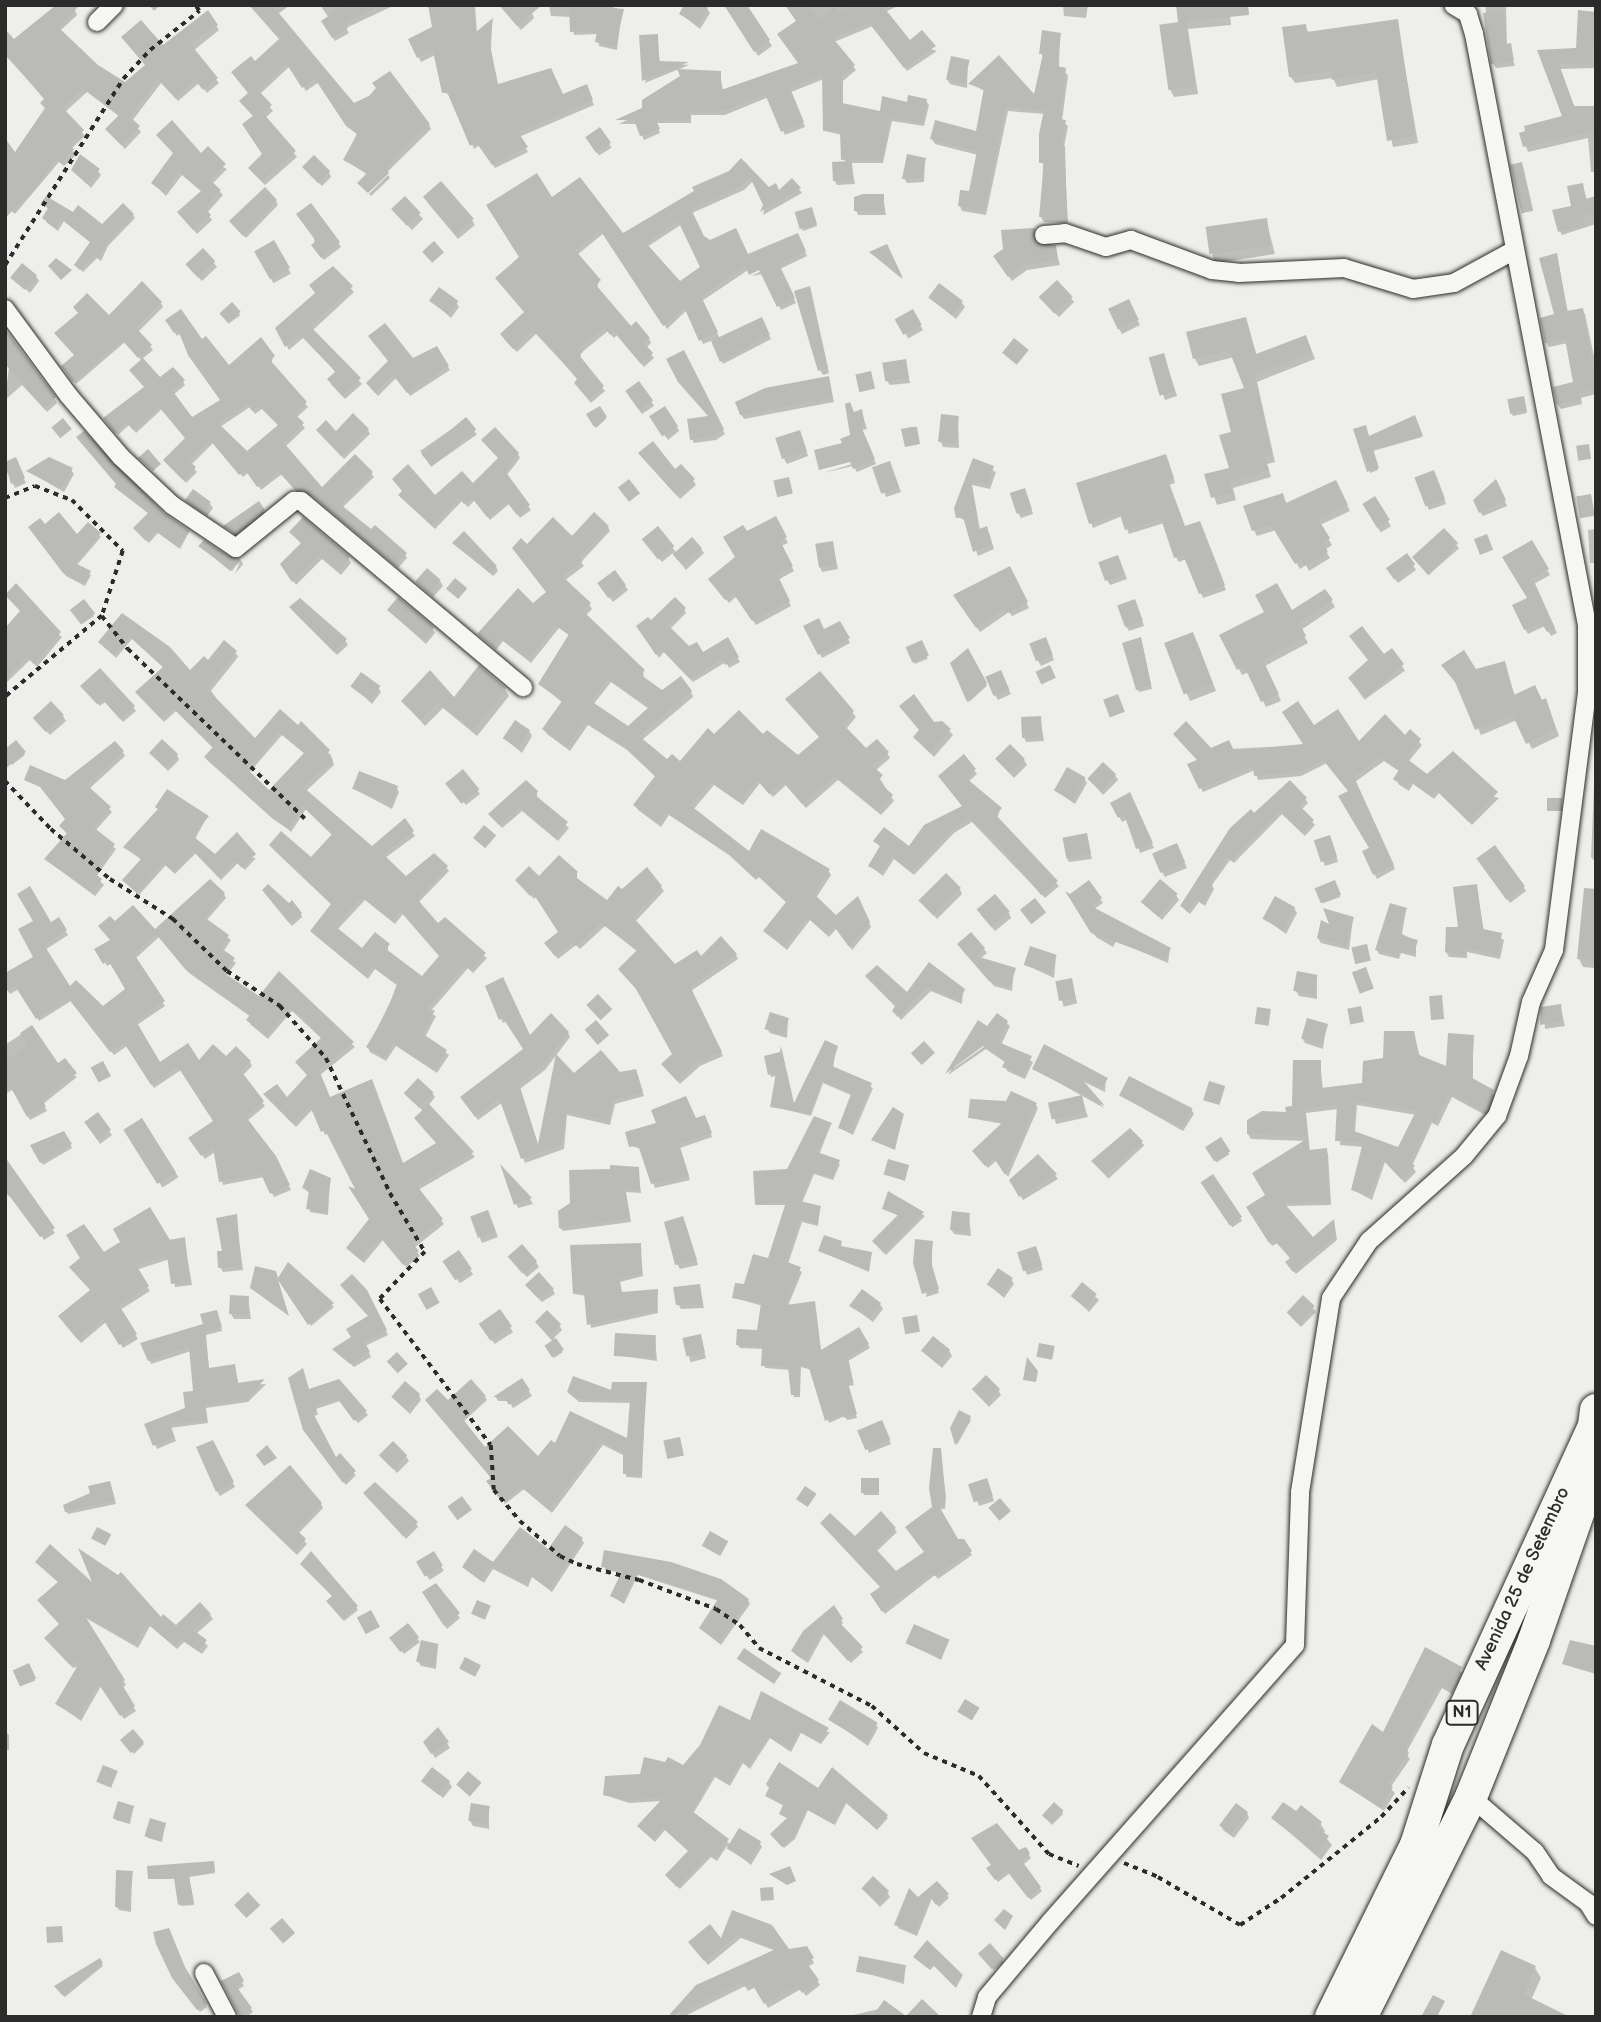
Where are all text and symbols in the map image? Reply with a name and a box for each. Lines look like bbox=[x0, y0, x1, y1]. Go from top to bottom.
street label: Avenida 25 de Setembro bbox=[1471, 1484, 1575, 1674]
road number: N1 bbox=[1444, 1700, 1480, 1726]

